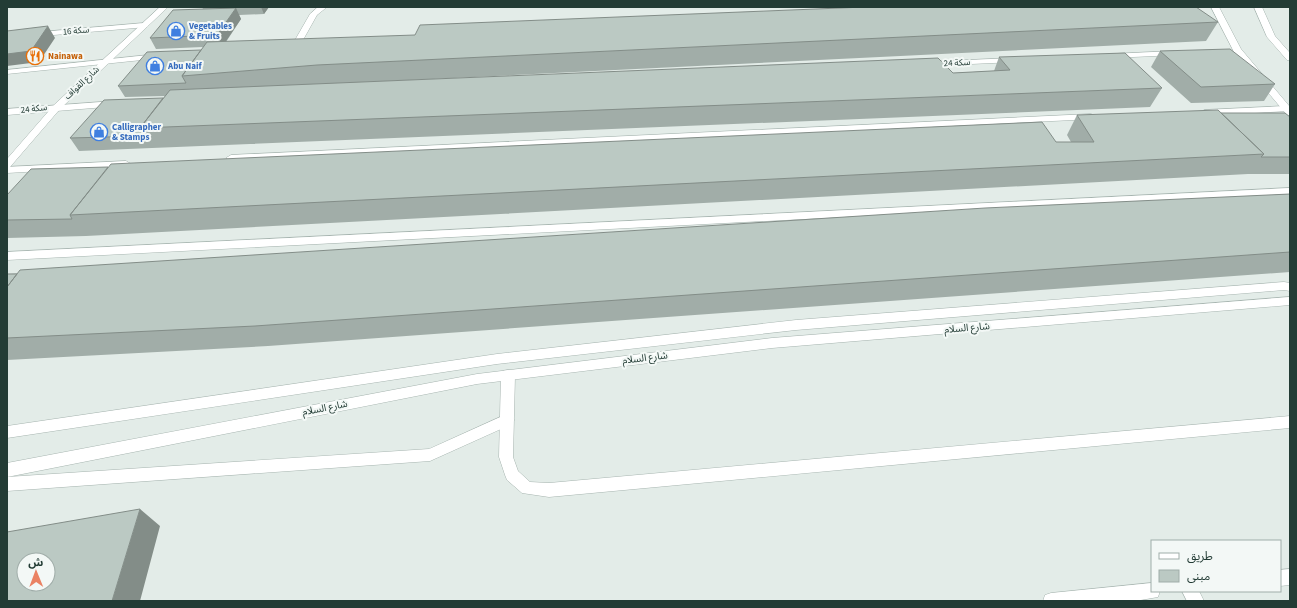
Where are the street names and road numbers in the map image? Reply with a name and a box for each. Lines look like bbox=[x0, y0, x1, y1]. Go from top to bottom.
street label: سكة 16 bbox=[62, 23, 90, 39]
street label: سكة 24 bbox=[943, 56, 971, 70]
street label: شارع القواف bbox=[62, 63, 102, 103]
street label: سكة 24 bbox=[20, 101, 48, 117]
street label: شارع السلام bbox=[944, 319, 991, 338]
street label: شارع السلام bbox=[621, 348, 669, 369]
street label: شارع السلام bbox=[301, 397, 349, 420]

